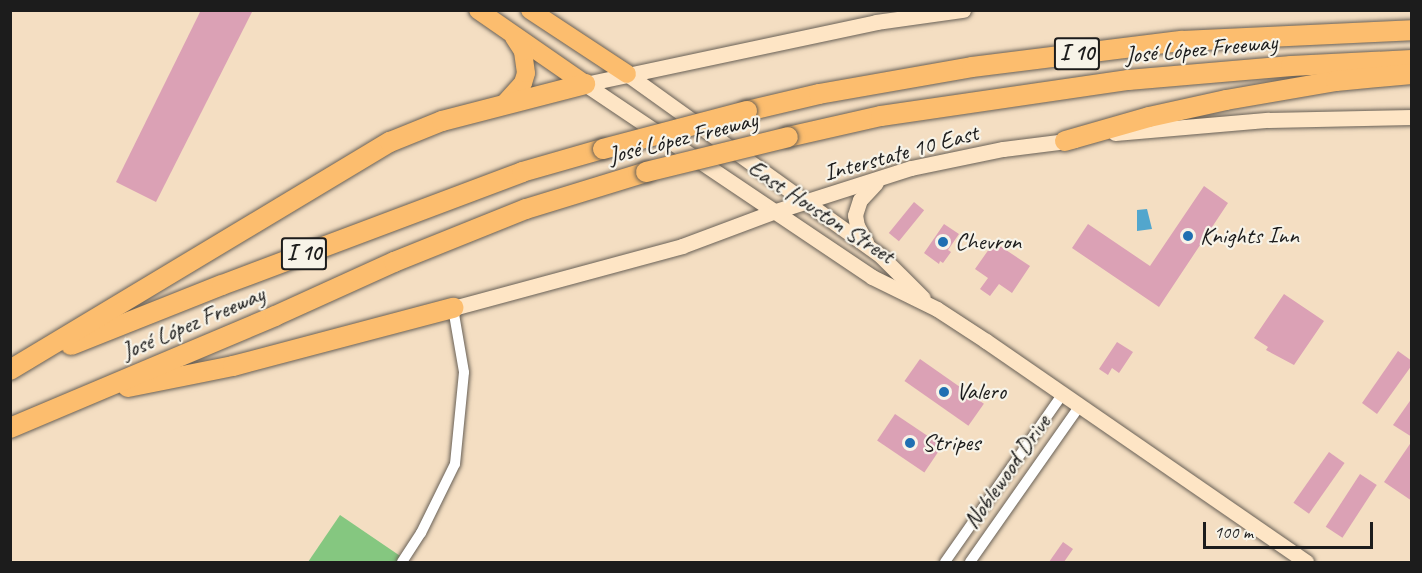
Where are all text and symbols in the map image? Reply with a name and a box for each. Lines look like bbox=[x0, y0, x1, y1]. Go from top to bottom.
street label: José López Freeway bbox=[1124, 28, 1278, 70]
road number: I 10 bbox=[1053, 35, 1101, 73]
street label: José López Freeway bbox=[606, 106, 760, 170]
street label: Interstate 10 East bbox=[821, 119, 981, 187]
street label: East Houston Street bbox=[742, 154, 900, 270]
place label: Knights Inn bbox=[1200, 222, 1299, 250]
place label: Chevron bbox=[955, 228, 1021, 256]
marker: Knights Inn bbox=[1181, 229, 1195, 243]
road number: I 10 bbox=[280, 235, 328, 273]
marker: Chevron bbox=[936, 235, 950, 249]
street label: José López Freeway bbox=[118, 280, 268, 366]
place label: Valero bbox=[956, 378, 1006, 406]
marker: Valero bbox=[937, 385, 951, 399]
street label: Noblewood Drive bbox=[957, 409, 1057, 535]
place label: Stripes bbox=[922, 429, 980, 457]
marker: Stripes bbox=[903, 436, 917, 450]
scale bar bbox=[1206, 510, 1376, 548]
text: 100 m bbox=[1214, 521, 1253, 543]

